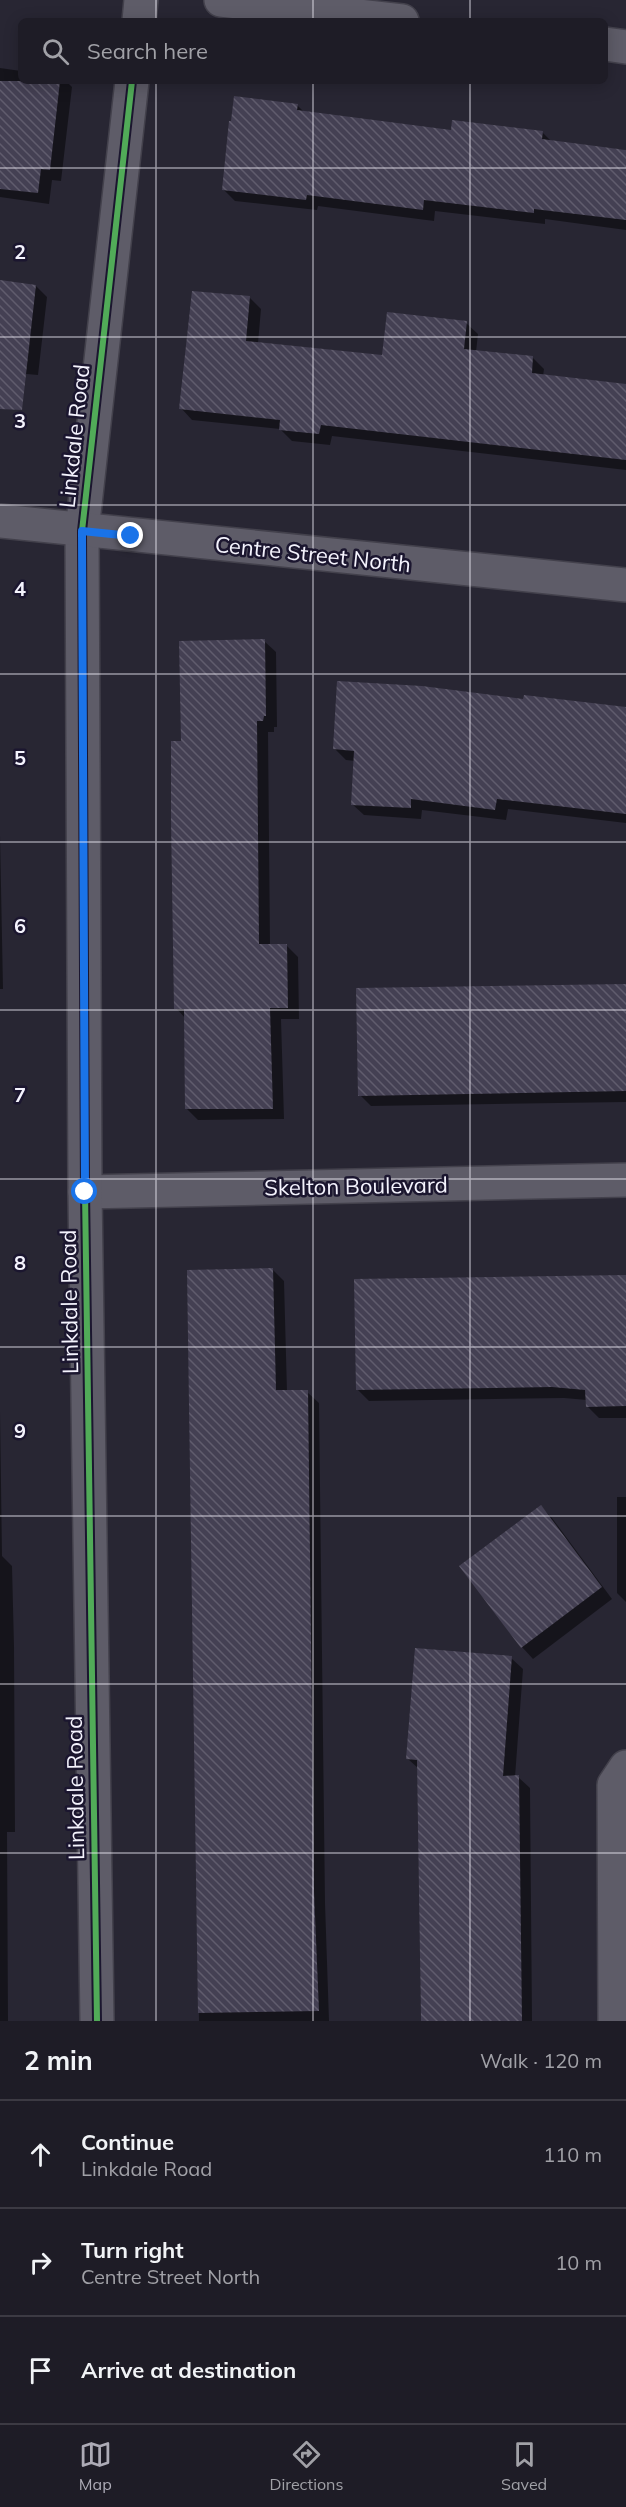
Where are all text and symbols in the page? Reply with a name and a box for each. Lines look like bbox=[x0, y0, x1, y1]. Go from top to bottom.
search box bbox=[18, 18, 608, 84]
icon: search bbox=[39, 35, 72, 68]
text: Search here bbox=[87, 37, 208, 65]
text: 2 bbox=[14, 239, 26, 264]
street label: Linkdale Road bbox=[53, 363, 95, 509]
text: 3 bbox=[14, 408, 26, 433]
route end bbox=[117, 522, 143, 548]
street label: Centre Street North bbox=[214, 530, 412, 578]
text: 4 bbox=[14, 576, 26, 601]
text: 5 bbox=[14, 745, 26, 770]
text: 6 bbox=[14, 913, 26, 938]
text: 7 bbox=[14, 1082, 26, 1107]
street label: Skelton Boulevard bbox=[264, 1170, 448, 1202]
route start bbox=[71, 1178, 97, 1204]
street label: Linkdale Road bbox=[54, 1230, 84, 1374]
text: 8 bbox=[14, 1250, 26, 1275]
text: 9 bbox=[14, 1418, 26, 1443]
street label: Linkdale Road bbox=[60, 1716, 90, 1860]
text: 2 min bbox=[24, 2044, 93, 2077]
text: Walk · 120 m bbox=[480, 2048, 602, 2073]
text: Continue bbox=[81, 2128, 174, 2156]
icon: ahead bbox=[24, 2138, 57, 2171]
text: 110 m bbox=[543, 2142, 602, 2167]
text: Linkdale Road bbox=[81, 2156, 212, 2181]
text: Turn right bbox=[81, 2236, 184, 2264]
icon: right bbox=[24, 2246, 57, 2279]
text: 10 m bbox=[555, 2250, 602, 2275]
text: Centre Street North bbox=[81, 2264, 260, 2289]
icon: arrive bbox=[24, 2354, 57, 2387]
text: Arrive at destination bbox=[81, 2356, 296, 2384]
tab: Map bbox=[79, 2438, 112, 2494]
tab: Directions bbox=[269, 2438, 343, 2494]
tab: Saved bbox=[501, 2438, 547, 2494]

